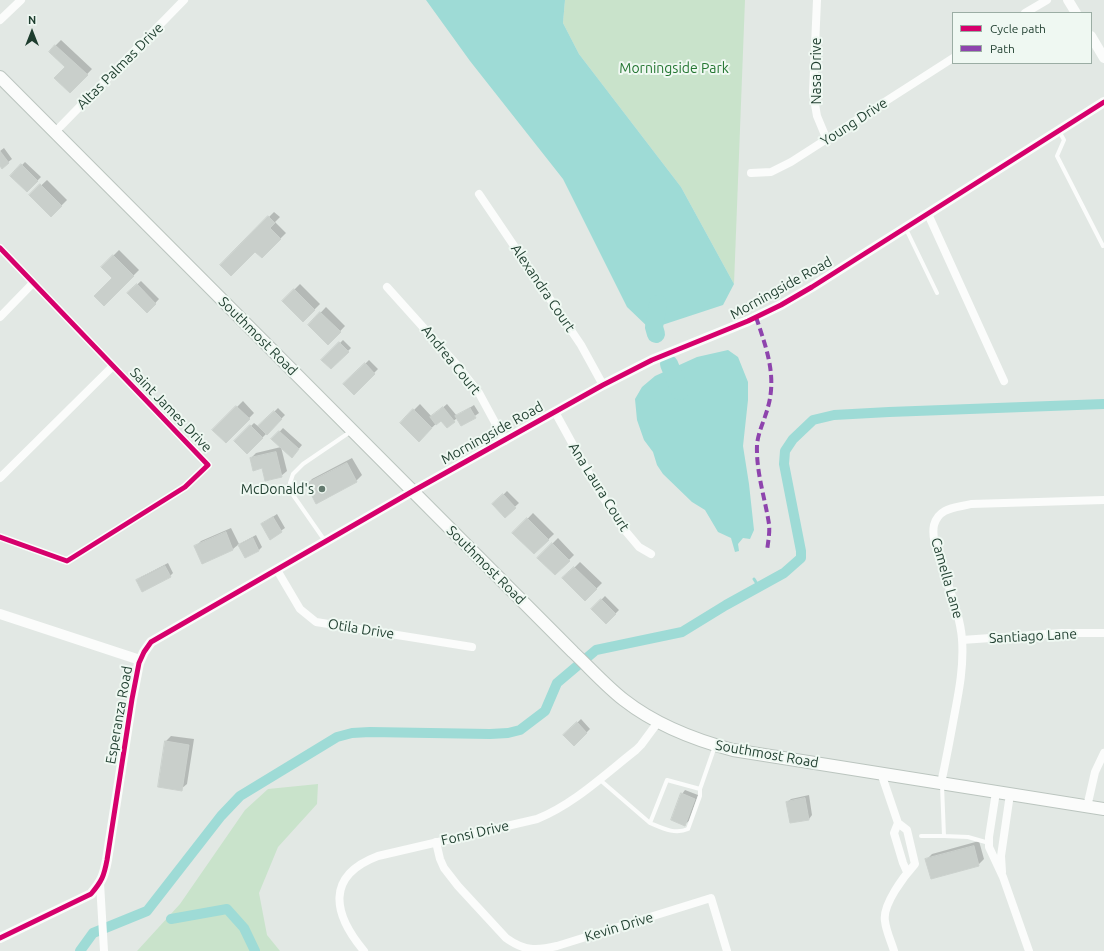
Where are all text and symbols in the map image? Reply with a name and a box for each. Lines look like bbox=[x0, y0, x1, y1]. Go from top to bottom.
north arrow bbox=[12, 12, 52, 52]
legend bbox=[952, 12, 1092, 64]
text: N bbox=[28, 14, 36, 26]
street label: Altas Palmas Drive bbox=[73, 19, 167, 113]
text: Cycle path bbox=[990, 22, 1046, 35]
street label: Nasa Drive bbox=[808, 38, 824, 104]
text: Path bbox=[990, 42, 1015, 55]
park label: Morningside Park bbox=[619, 60, 729, 76]
street label: Young Drive bbox=[818, 94, 890, 150]
street label: Alexandra Court bbox=[507, 241, 579, 335]
street label: Morningside Road bbox=[727, 253, 835, 323]
street label: Southmost Road bbox=[215, 293, 301, 379]
street label: Andrea Court bbox=[418, 322, 484, 398]
street label: Saint James Drive bbox=[126, 364, 216, 456]
street label: Morningside Road bbox=[438, 398, 546, 468]
street label: Ana Laura Court bbox=[565, 440, 633, 534]
place label: McDonald's bbox=[241, 481, 314, 497]
marker: McDonald's bbox=[317, 484, 327, 494]
street label: Southmost Road bbox=[443, 522, 529, 608]
street label: Camella Lane bbox=[927, 536, 967, 620]
street label: Otila Drive bbox=[327, 615, 395, 643]
street label: Santiago Lane bbox=[989, 625, 1077, 647]
street label: Esperanza Road bbox=[102, 665, 136, 765]
street label: Southmost Road bbox=[714, 737, 820, 771]
street label: Fonsi Drive bbox=[439, 817, 511, 849]
street label: Kevin Drive bbox=[583, 909, 655, 945]

